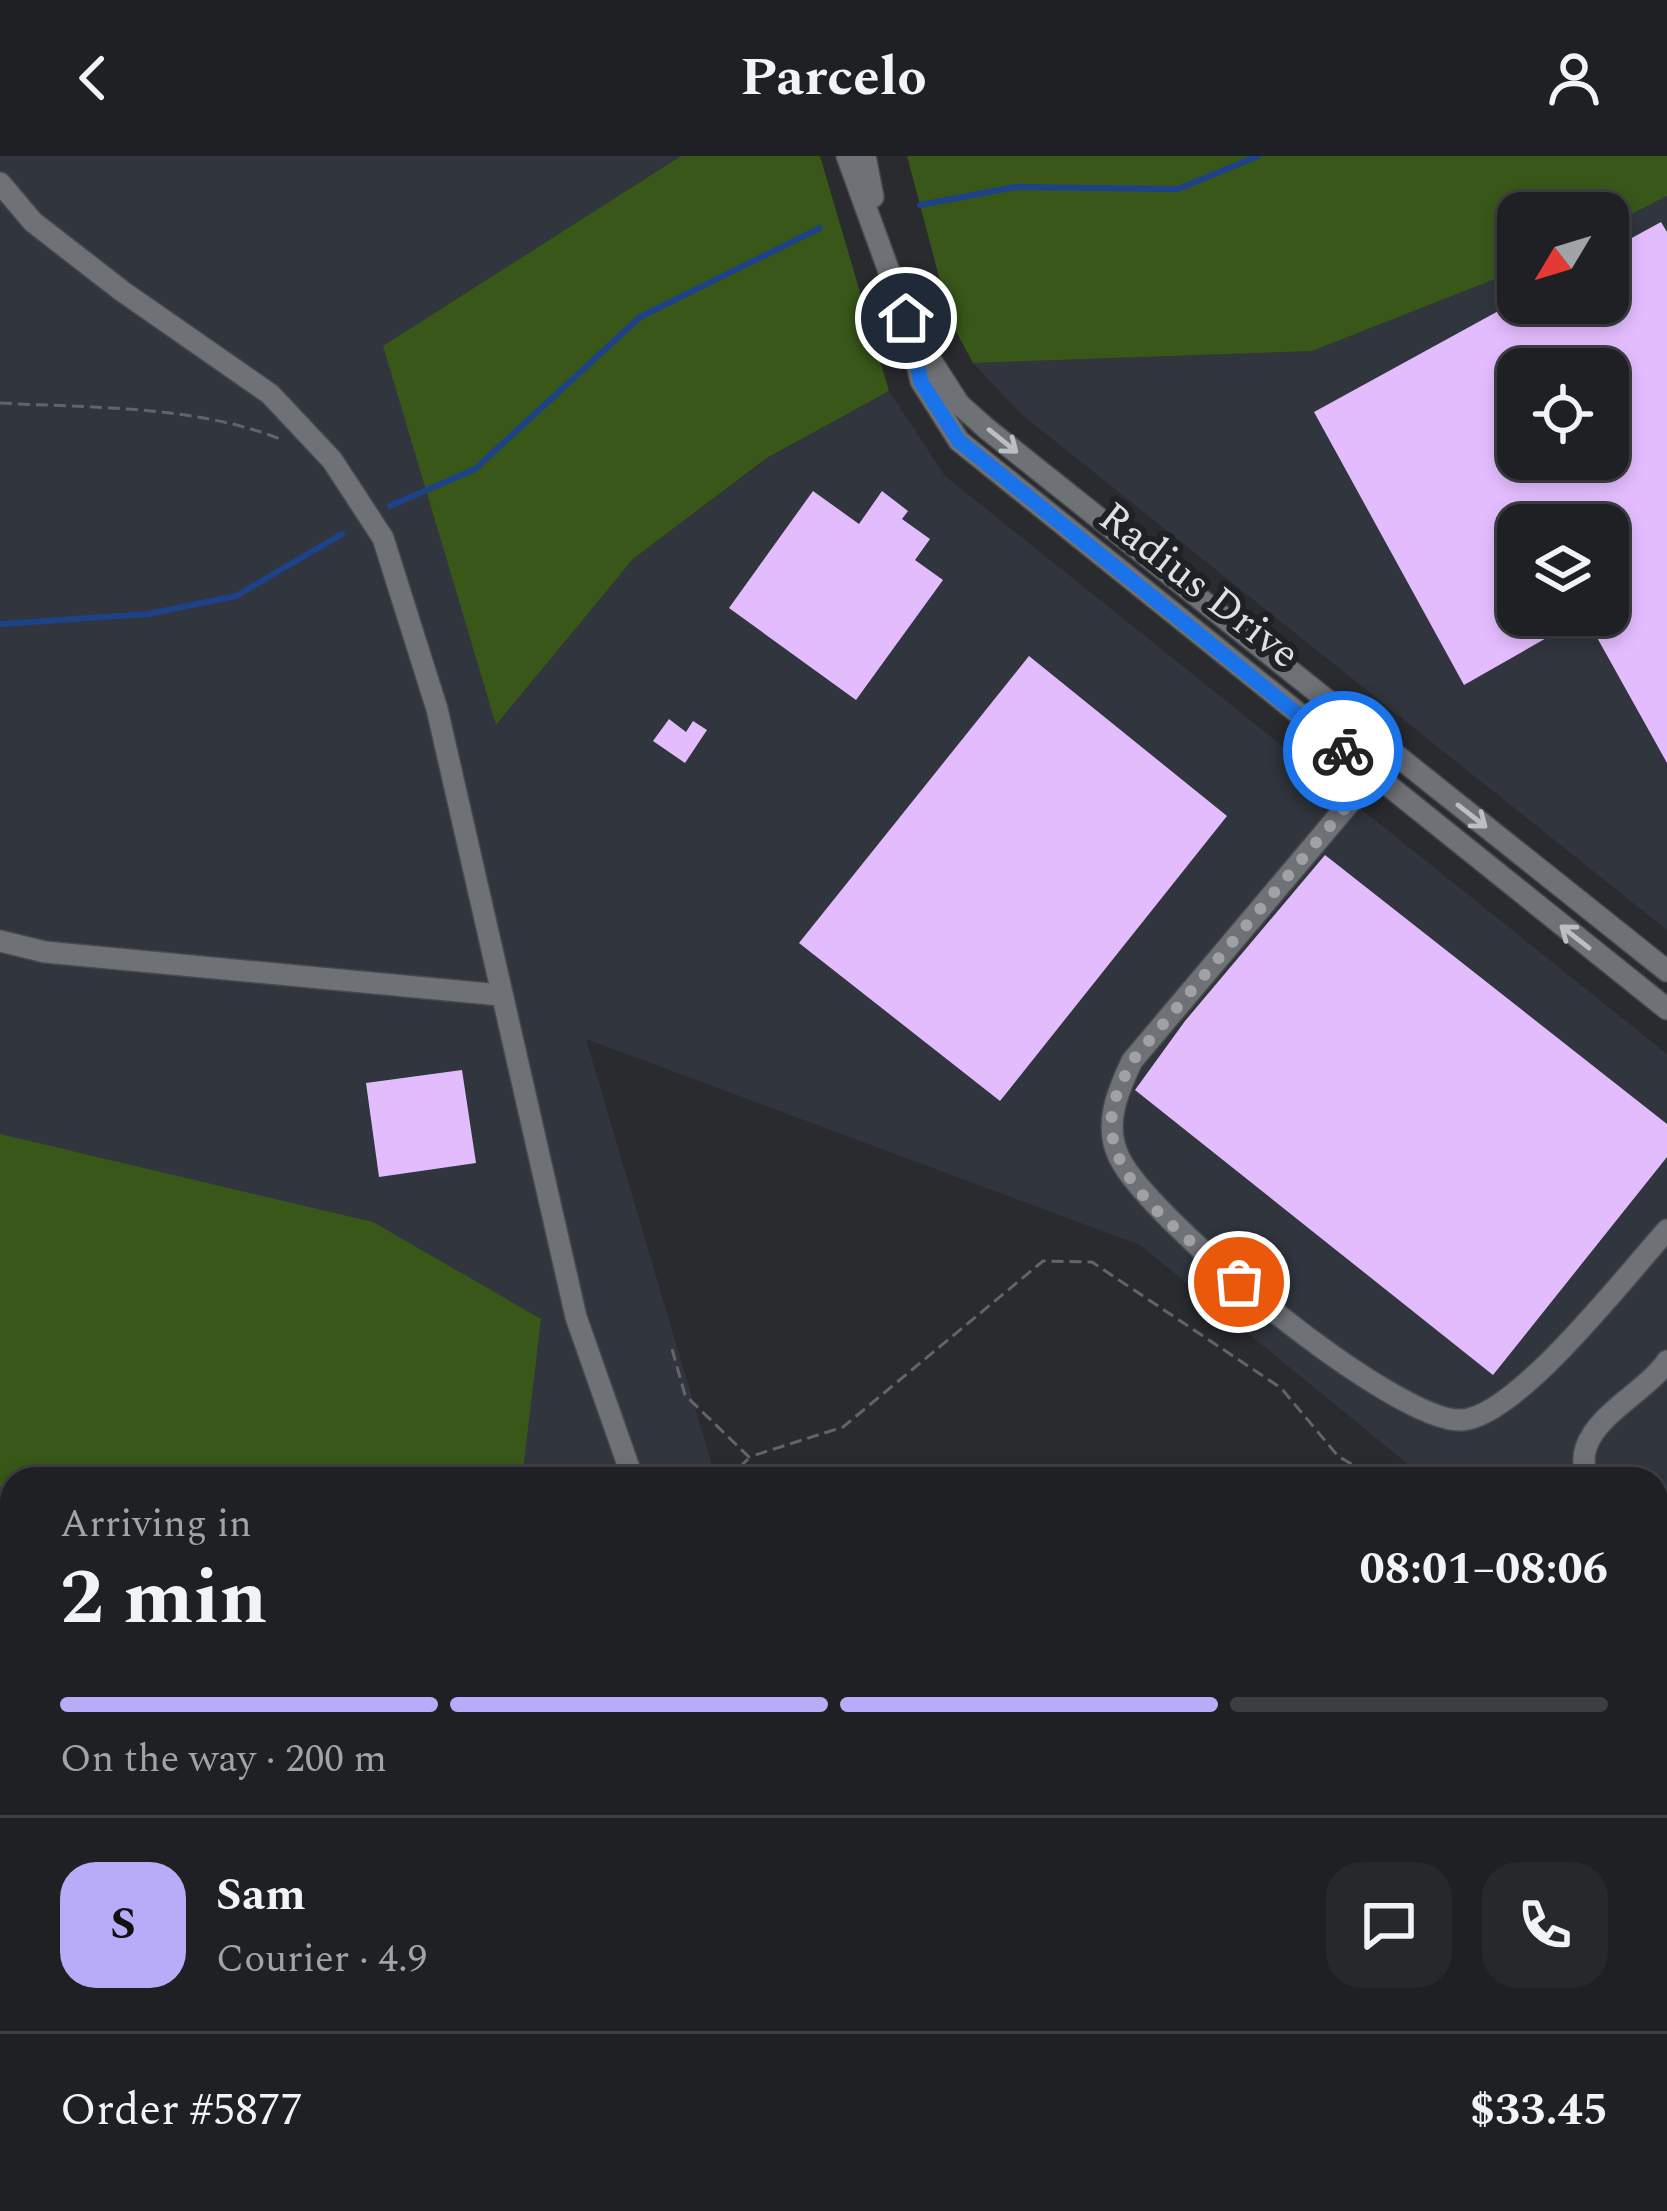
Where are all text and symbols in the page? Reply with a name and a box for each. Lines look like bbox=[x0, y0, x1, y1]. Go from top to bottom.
text: Parcelo bbox=[740, 37, 927, 119]
icon: back bbox=[60, 45, 126, 111]
icon: person bbox=[1541, 45, 1607, 111]
north arrow bbox=[1497, 192, 1629, 324]
map controls bbox=[1497, 192, 1629, 636]
pin bbox=[855, 267, 957, 369]
icon: home bbox=[873, 285, 939, 351]
button: locate bbox=[1497, 348, 1629, 480]
one-way arrow bbox=[986, 428, 1018, 454]
street label: Radius Drive bbox=[1085, 487, 1313, 685]
button: layers bbox=[1497, 504, 1629, 636]
courier bbox=[1283, 691, 1403, 811]
icon: bike bbox=[1310, 718, 1376, 784]
one-way arrow bbox=[1455, 802, 1487, 829]
one-way arrow bbox=[1560, 924, 1592, 951]
pin bbox=[1188, 1231, 1290, 1333]
icon: bag bbox=[1206, 1249, 1272, 1315]
text: Arriving in bbox=[60, 1495, 252, 1554]
text: 08:01–08:06 bbox=[1359, 1535, 1608, 1604]
text: 2 min bbox=[60, 1539, 268, 1658]
text: On the way · 200 m bbox=[60, 1730, 387, 1789]
text: Sam bbox=[216, 1861, 306, 1930]
button: chat bbox=[1326, 1862, 1452, 1988]
button: phone bbox=[1482, 1862, 1608, 1988]
text: S bbox=[110, 1890, 136, 1959]
text: Courier · 4.9 bbox=[216, 1930, 427, 1989]
text: Order #5877 bbox=[60, 2076, 303, 2145]
text: $33.45 bbox=[1470, 2076, 1608, 2145]

